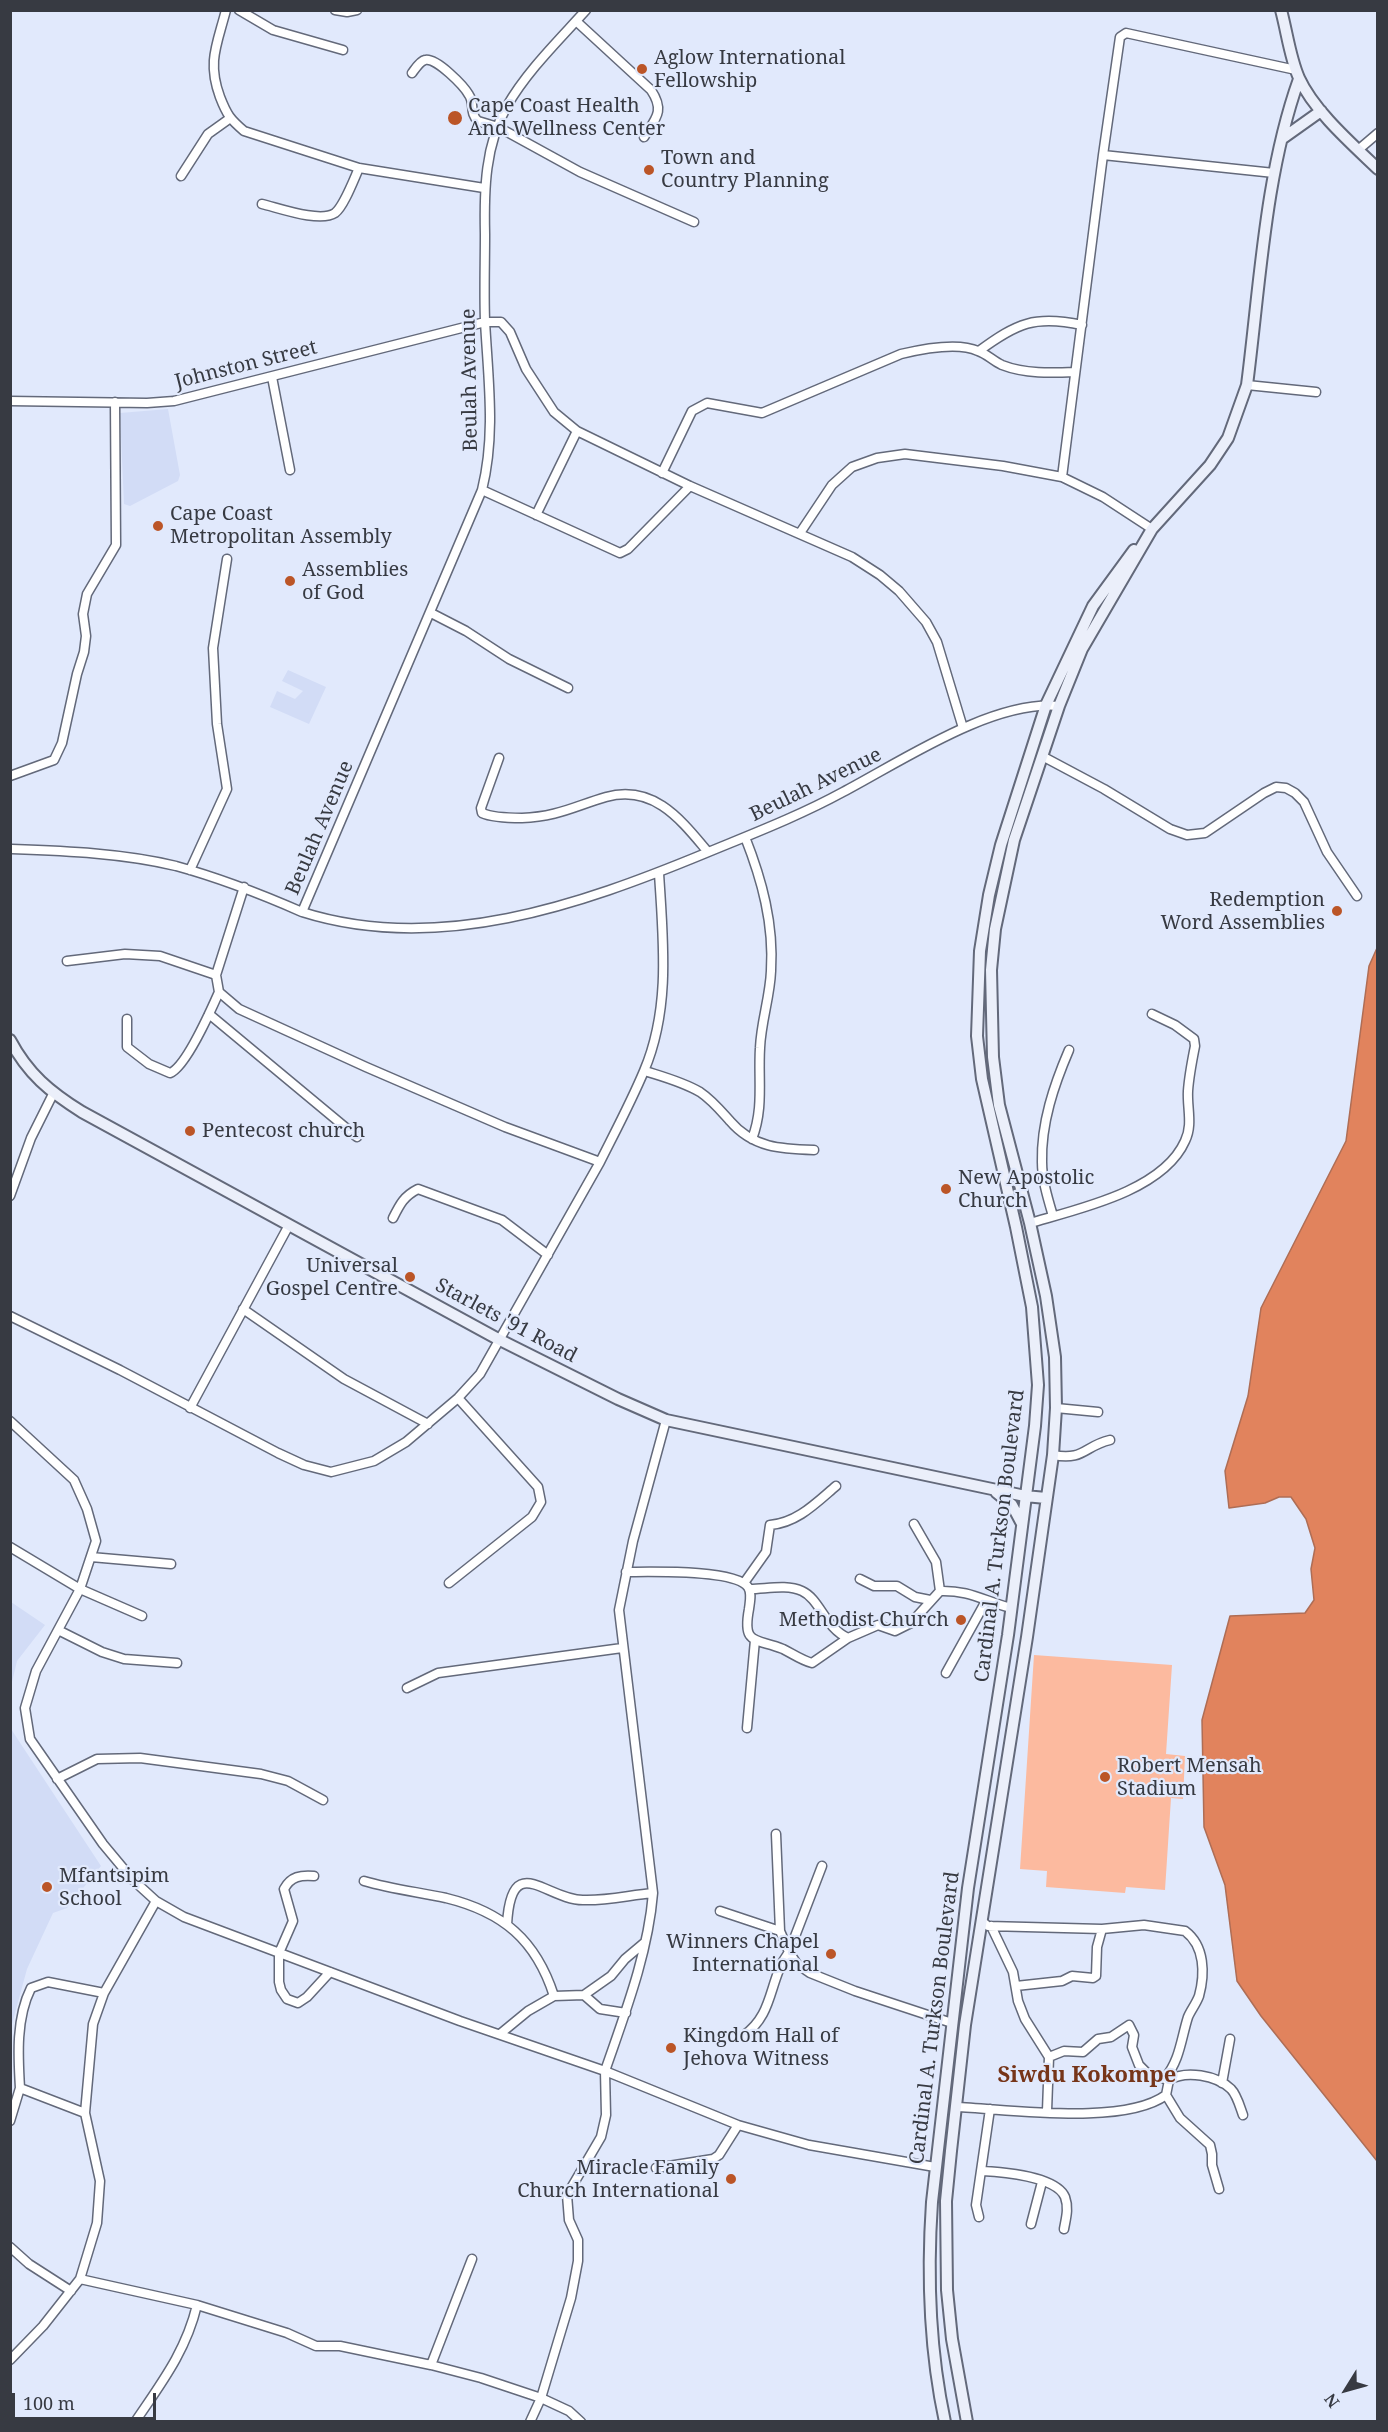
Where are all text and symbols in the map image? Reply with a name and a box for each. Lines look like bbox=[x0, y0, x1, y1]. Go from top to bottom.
place label: Aglow International Fellowship bbox=[654, 46, 846, 93]
marker: Aglow International Fellowship bbox=[635, 62, 649, 76]
place label: Cape Coast Health And Wellness Center bbox=[468, 94, 665, 141]
marker: Cape Coast Health And Wellness Center bbox=[446, 109, 464, 127]
place label: Town and Country Planning bbox=[661, 146, 829, 193]
marker: Town and Country Planning bbox=[642, 163, 656, 177]
street label: Beulah Avenue bbox=[457, 308, 483, 452]
street label: Johnston Street bbox=[172, 336, 320, 394]
place label: Cape Coast Metropolitan Assembly bbox=[170, 502, 392, 549]
marker: Cape Coast Metropolitan Assembly bbox=[151, 519, 165, 533]
place label: Assemblies of God bbox=[302, 558, 408, 605]
marker: Assemblies of God bbox=[283, 574, 297, 588]
street label: Beulah Avenue bbox=[746, 743, 886, 827]
street label: Beulah Avenue bbox=[281, 757, 359, 899]
place label: Redemption Word Assemblies bbox=[1160, 888, 1325, 935]
marker: Redemption Word Assemblies bbox=[1330, 904, 1344, 918]
place label: Pentecost church bbox=[202, 1119, 365, 1143]
marker: Pentecost church bbox=[183, 1124, 197, 1138]
place label: New Apostolic Church bbox=[958, 1166, 1094, 1213]
marker: New Apostolic Church bbox=[939, 1182, 953, 1196]
place label: Universal Gospel Centre bbox=[266, 1254, 398, 1301]
marker: Universal Gospel Centre bbox=[403, 1270, 417, 1284]
street label: Starlets '91 Road bbox=[431, 1274, 581, 1368]
street label: Cardinal A. Turkson Boulevard bbox=[970, 1388, 1030, 1684]
place label: Methodist Church bbox=[779, 1608, 949, 1632]
marker: Methodist Church bbox=[954, 1613, 968, 1627]
place label: Robert Mensah Stadium bbox=[1117, 1754, 1262, 1801]
marker: Robert Mensah Stadium bbox=[1098, 1770, 1112, 1784]
place label: Mfantsipim School bbox=[59, 1864, 169, 1911]
street label: Cardinal A. Turkson Boulevard bbox=[905, 1870, 965, 2166]
marker: Mfantsipim School bbox=[40, 1880, 54, 1894]
place label: Winners Chapel International bbox=[666, 1930, 819, 1977]
marker: Winners Chapel International bbox=[824, 1947, 838, 1961]
place label: Kingdom Hall of Jehova Witness bbox=[683, 2024, 839, 2071]
marker: Kingdom Hall of Jehova Witness bbox=[664, 2041, 678, 2055]
district label: Siwdu Kokompe bbox=[998, 2063, 1176, 2089]
place label: Miracle Family Church International bbox=[517, 2156, 719, 2203]
marker: Miracle Family Church International bbox=[724, 2172, 738, 2186]
north arrow bbox=[1316, 2360, 1376, 2420]
scale bar bbox=[15, 2381, 159, 2419]
text: N bbox=[1319, 2389, 1344, 2412]
text: 100 m bbox=[23, 2391, 75, 2415]

